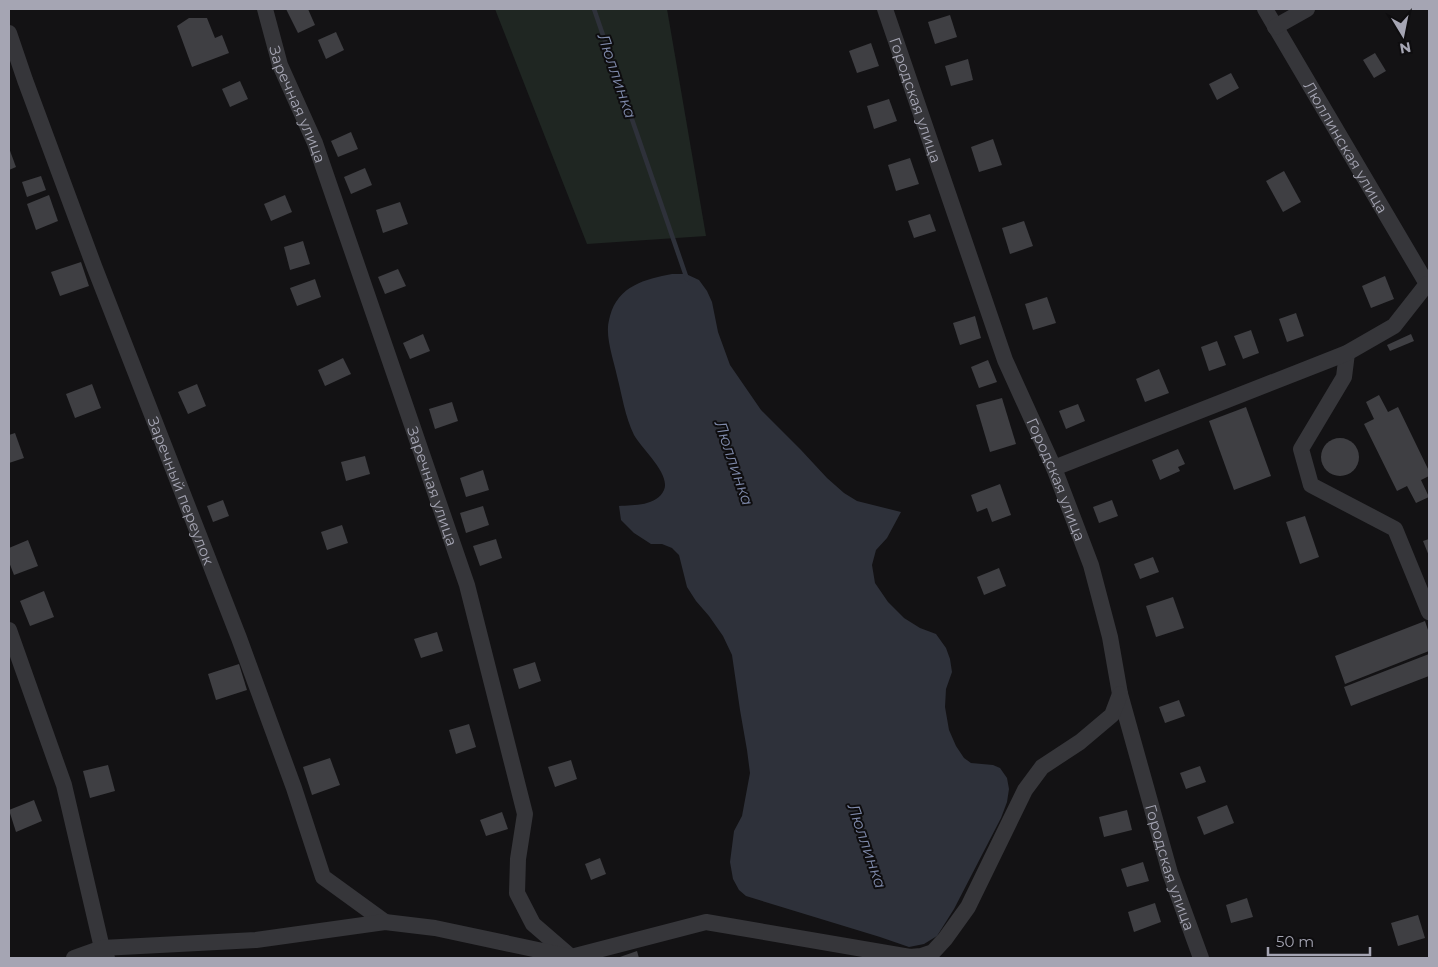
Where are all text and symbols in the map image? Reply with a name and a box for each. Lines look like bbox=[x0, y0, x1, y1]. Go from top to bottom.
north arrow bbox=[1378, 10, 1428, 60]
water label: Люллинка bbox=[593, 30, 640, 121]
street label: Городская улица bbox=[886, 35, 946, 165]
text: N bbox=[1398, 38, 1412, 58]
street label: Заречная улица bbox=[266, 44, 331, 165]
street label: Люллинская улица bbox=[1300, 77, 1392, 216]
street label: Заречный переулок bbox=[144, 414, 219, 568]
street label: Городская улица bbox=[1023, 415, 1090, 544]
water label: Люллинка bbox=[710, 417, 757, 508]
street label: Заречная улица bbox=[404, 423, 462, 548]
water label: Люллинка bbox=[843, 800, 890, 891]
street label: Городская улица bbox=[1142, 802, 1200, 933]
scale bar bbox=[1268, 924, 1370, 956]
text: 50 m bbox=[1276, 932, 1314, 951]

